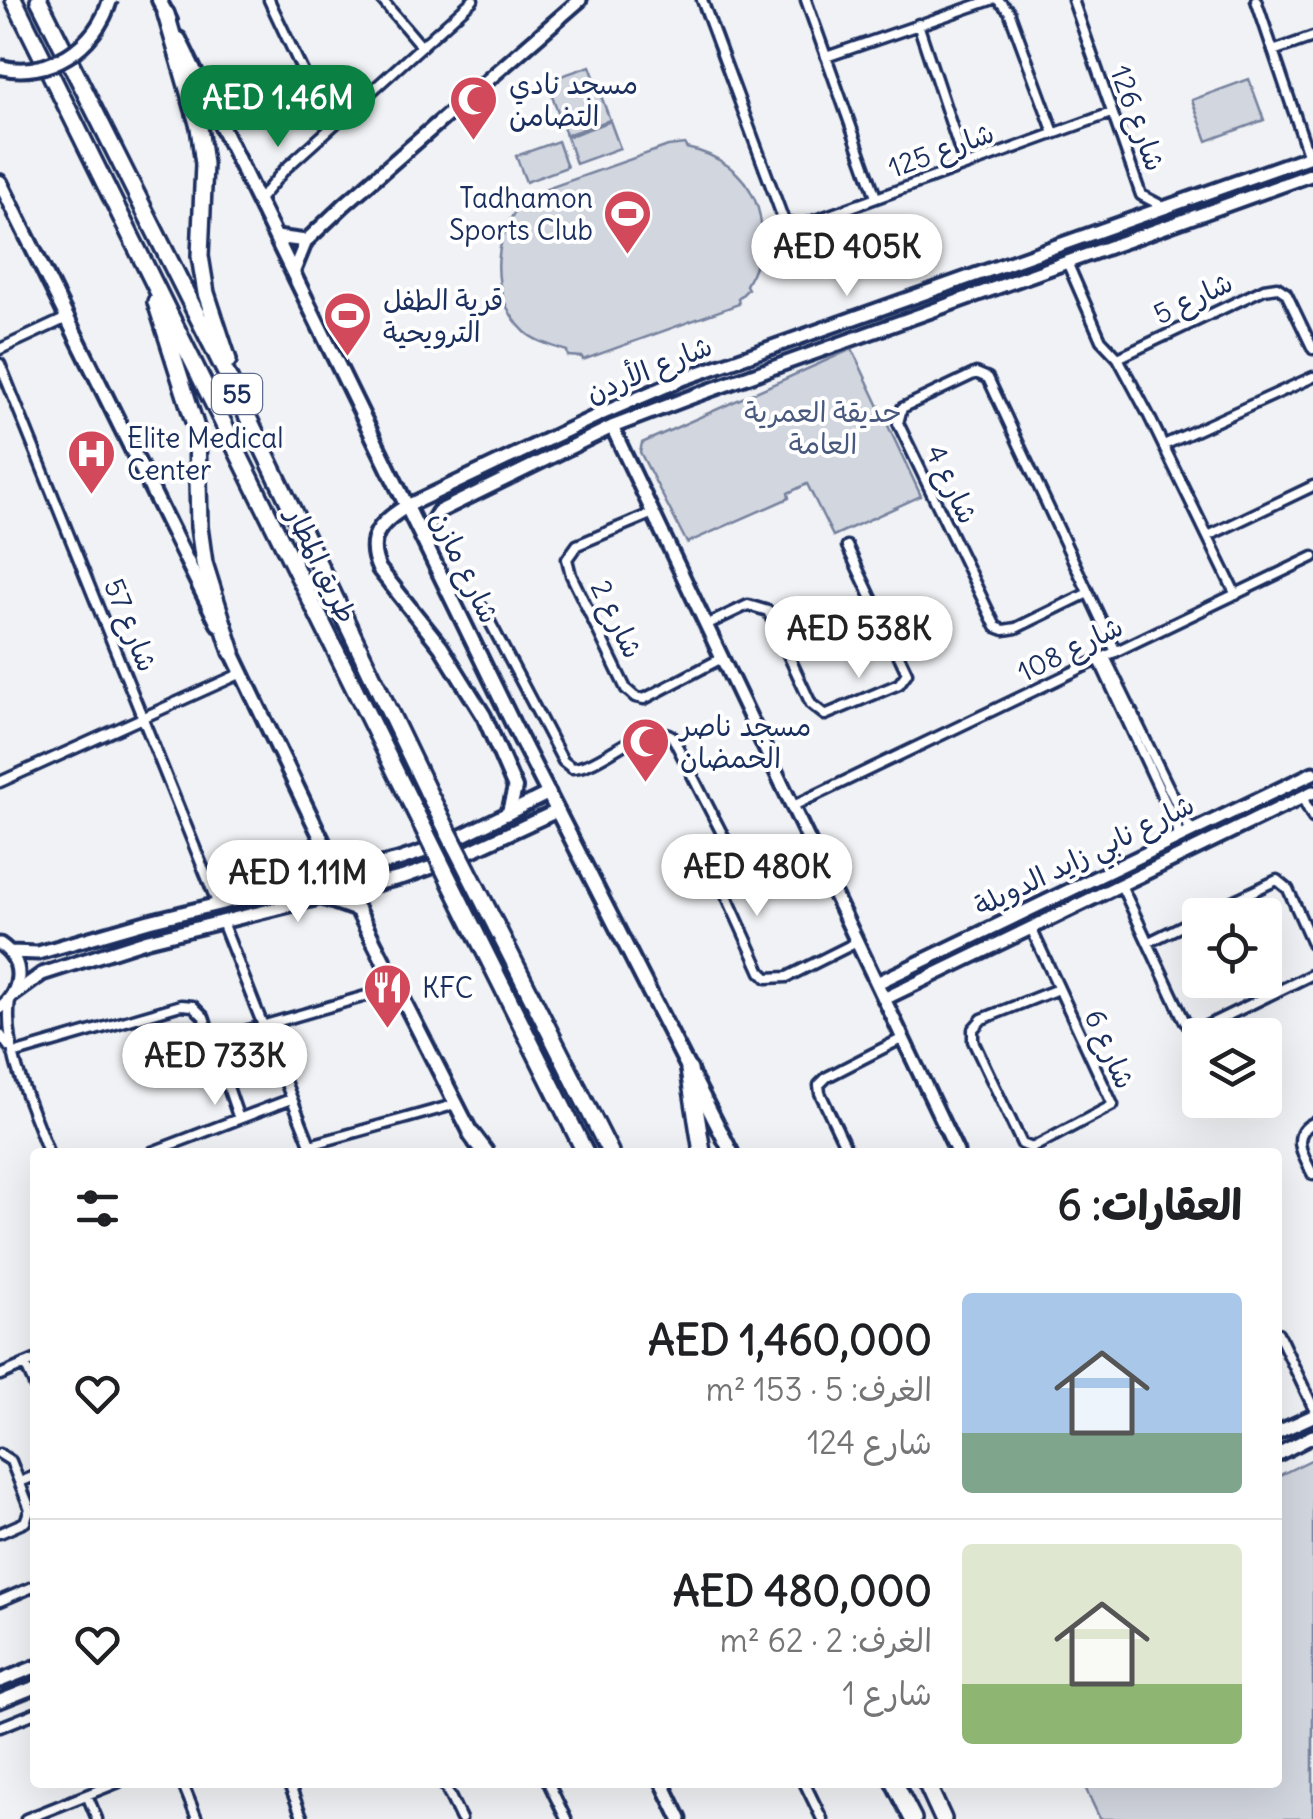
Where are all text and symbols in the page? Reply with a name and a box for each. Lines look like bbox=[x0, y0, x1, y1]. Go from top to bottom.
street label: شارع 126 bbox=[1100, 60, 1174, 176]
pin: AED 1.46M bbox=[164, 65, 392, 150]
place label: مسجد نادي التضامن bbox=[509, 66, 638, 134]
mosque icon: مسجد نادي التضامن bbox=[448, 74, 500, 142]
text: AED 1.46M bbox=[202, 77, 354, 118]
street label: شارع 125 bbox=[883, 114, 999, 188]
place label: Tadhamon Sports Club bbox=[449, 180, 593, 248]
sports icon: Tadhamon Sports Club bbox=[602, 188, 654, 256]
pin: AED 405K bbox=[744, 214, 950, 299]
text: AED 405K bbox=[773, 226, 921, 267]
street label: شارع 5 bbox=[1148, 264, 1239, 334]
place label: قرية الطفل الترويحية bbox=[383, 282, 503, 350]
sports icon: قرية الطفل الترويحية bbox=[322, 290, 374, 358]
street label: شارع الأردن bbox=[581, 327, 718, 412]
road number: 55 bbox=[212, 374, 262, 414]
park label: حديقة العمرية العامة bbox=[744, 394, 902, 462]
place label: Elite Medical Center bbox=[127, 420, 284, 488]
hospital icon: Elite Medical Center bbox=[66, 428, 118, 496]
street label: شارع 4 bbox=[916, 439, 986, 530]
street label: طريق المطار bbox=[278, 500, 365, 629]
street label: شارع مازن bbox=[421, 505, 508, 630]
street label: شارع 57 bbox=[94, 573, 166, 678]
street label: شارع 2 bbox=[581, 574, 651, 665]
pin: AED 538K bbox=[756, 596, 962, 681]
text: AED 538K bbox=[787, 608, 931, 649]
street label: شارع 108 bbox=[1011, 608, 1130, 692]
place label: مسجد ناصر الحمضان bbox=[678, 708, 811, 776]
mosque icon: مسجد ناصر الحمضان bbox=[619, 716, 671, 784]
street label: شارع نابي زايد الدويلة bbox=[968, 786, 1203, 930]
pin: AED 480K bbox=[654, 834, 860, 919]
pin: AED 1.11M bbox=[184, 840, 412, 925]
text: AED 480K bbox=[683, 846, 831, 887]
text: AED 1.11M bbox=[228, 852, 368, 893]
map controls bbox=[1182, 898, 1282, 1118]
button: locate bbox=[1182, 898, 1282, 998]
restaurant icon: KFC bbox=[361, 962, 413, 1030]
place label: KFC bbox=[422, 970, 473, 1006]
street label: شارع 6 bbox=[1075, 1004, 1143, 1095]
button: layers bbox=[1182, 1018, 1282, 1118]
pin: AED 733K bbox=[112, 1023, 318, 1108]
text: AED 733K bbox=[144, 1035, 286, 1076]
text: العقارات: 6 bbox=[1058, 1179, 1242, 1231]
icon: filters bbox=[70, 1181, 125, 1236]
text: AED 1,460,000 bbox=[648, 1314, 932, 1366]
icon: home bbox=[1042, 1333, 1162, 1453]
icon: heart bbox=[70, 1366, 125, 1421]
text: الغرف: 5 · 153 m² bbox=[706, 1369, 932, 1410]
text: شارع 124 bbox=[807, 1422, 932, 1463]
text: AED 480,000 bbox=[673, 1565, 932, 1617]
icon: home bbox=[1042, 1584, 1162, 1704]
icon: heart bbox=[70, 1617, 125, 1672]
text: الغرف: 2 · 62 m² bbox=[720, 1620, 932, 1661]
text: شارع 1 bbox=[842, 1673, 932, 1714]

